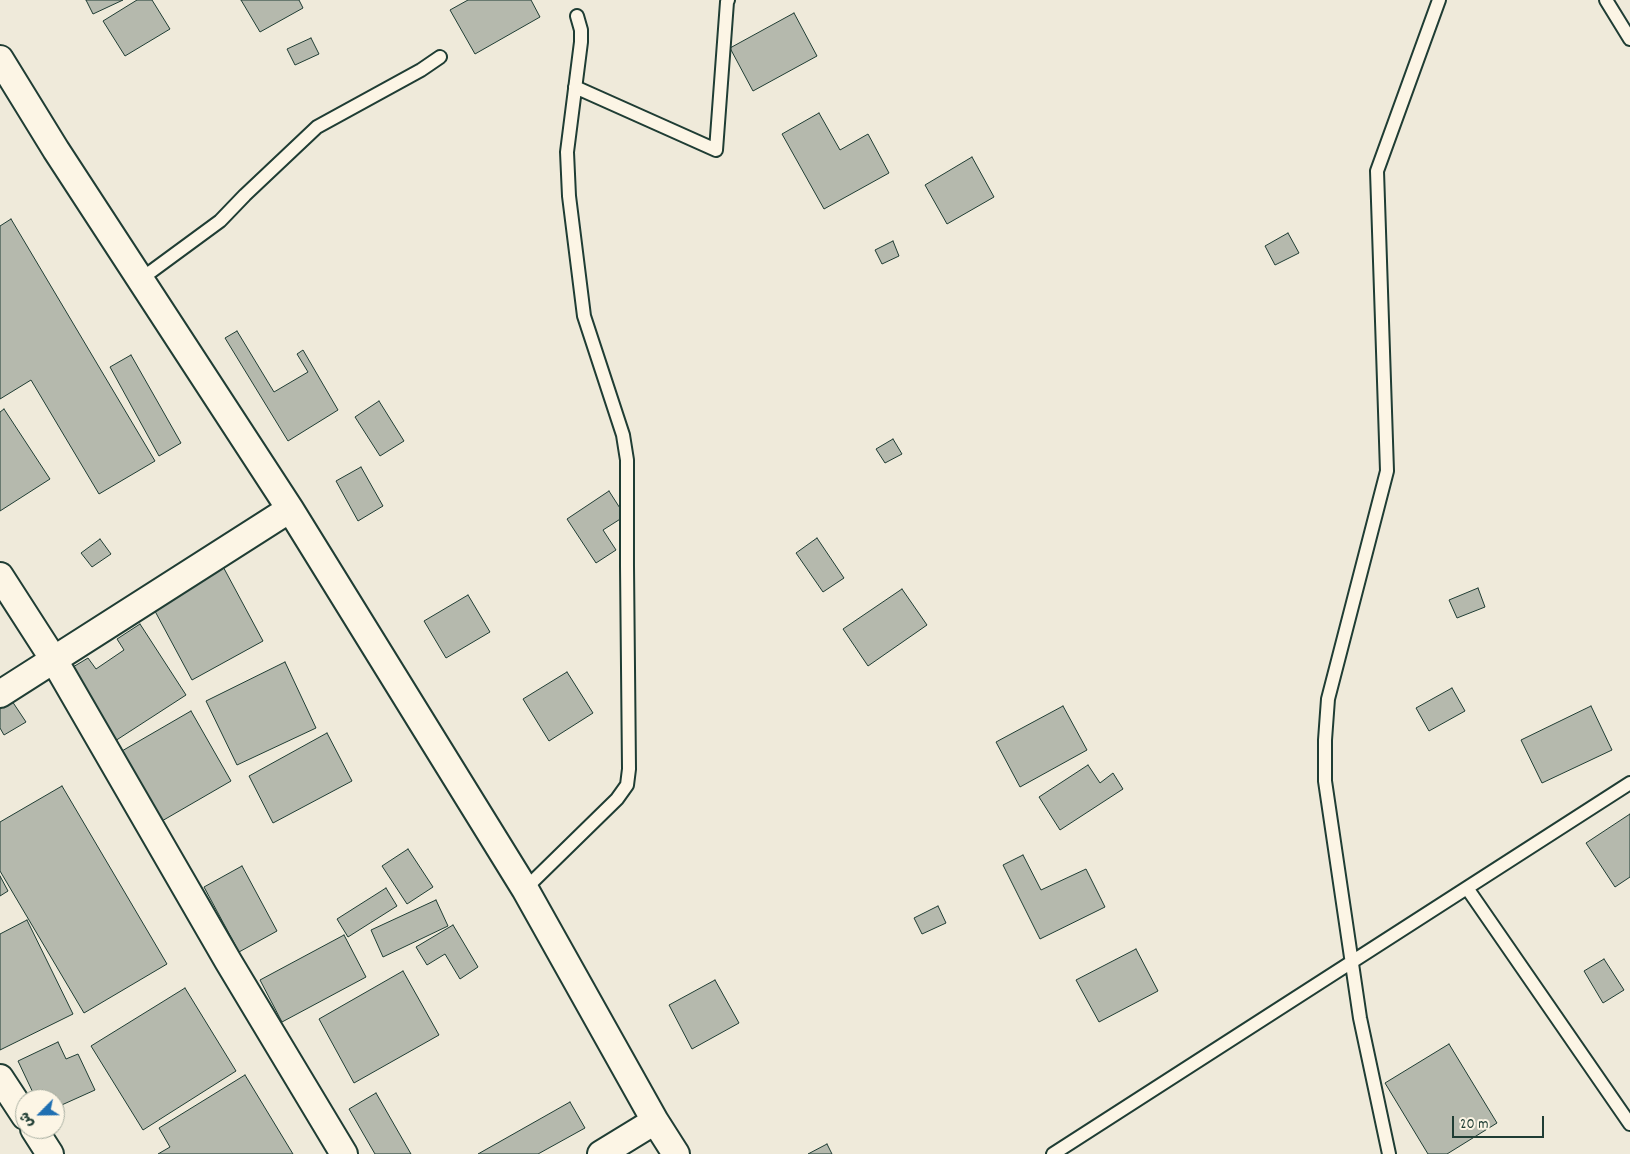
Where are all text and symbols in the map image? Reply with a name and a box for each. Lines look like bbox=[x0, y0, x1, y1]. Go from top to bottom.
north arrow bbox=[15, 1089, 65, 1139]
scale bar bbox=[1455, 1106, 1548, 1138]
text: ش bbox=[15, 1108, 39, 1130]
text: 20 m bbox=[1460, 1114, 1488, 1136]

